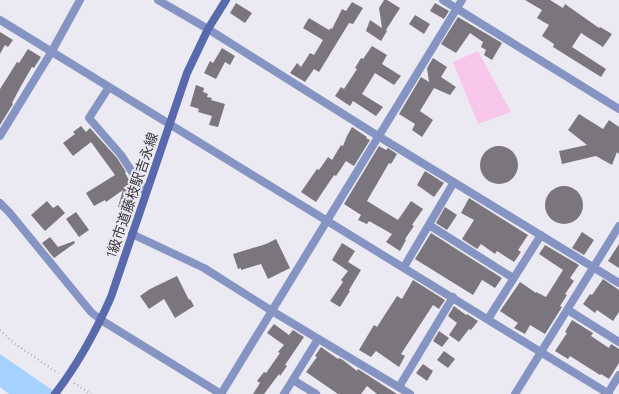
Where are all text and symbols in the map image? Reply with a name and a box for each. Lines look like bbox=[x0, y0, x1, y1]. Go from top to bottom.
street label: 1級市道藤枝駅吉永線 bbox=[102, 130, 162, 260]

